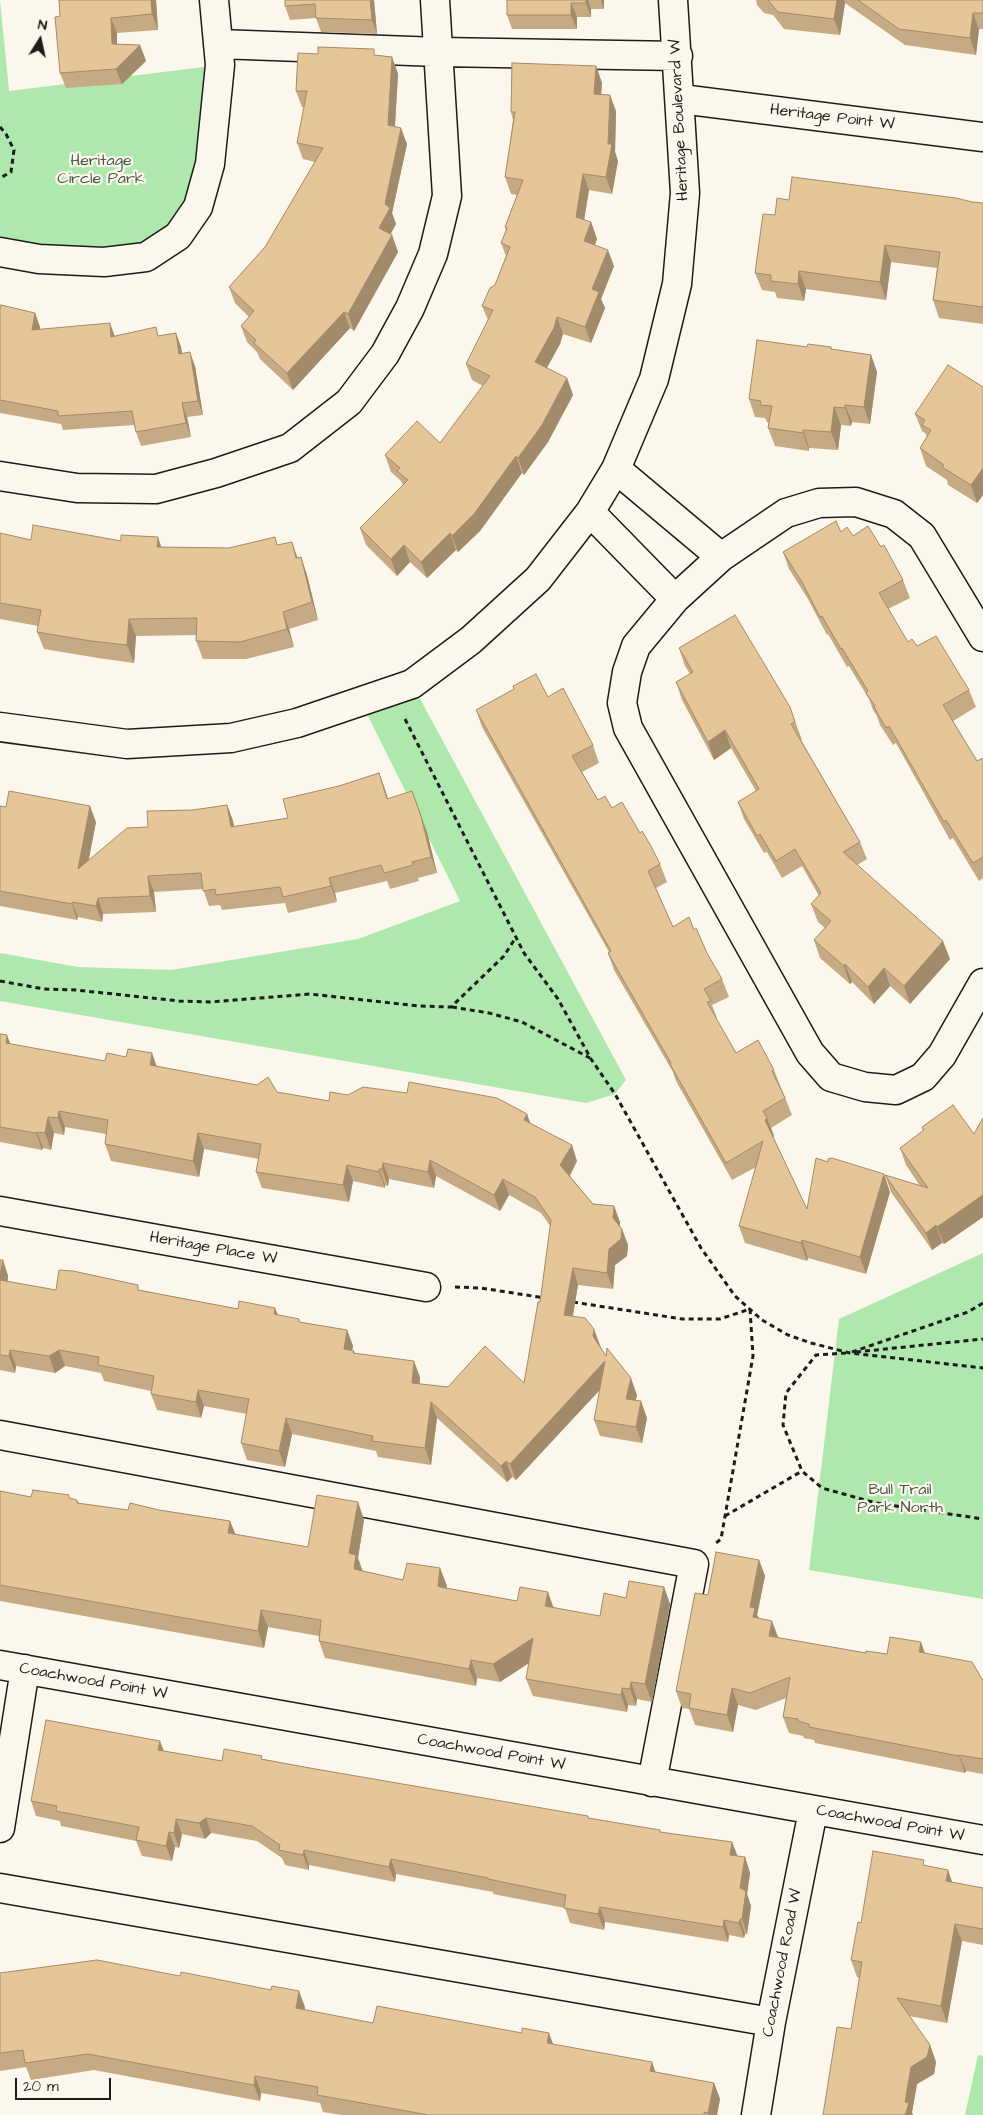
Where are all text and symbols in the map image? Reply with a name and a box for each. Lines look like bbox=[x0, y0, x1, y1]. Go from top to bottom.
north arrow bbox=[15, 15, 65, 65]
text: N bbox=[37, 15, 49, 36]
street label: Heritage Boulevard W bbox=[666, 39, 694, 201]
street label: Heritage Point W bbox=[769, 101, 895, 135]
park label: Heritage Circle Park bbox=[57, 152, 145, 190]
street label: Heritage Place W bbox=[148, 1228, 278, 1270]
park label: Bull Trail Park North bbox=[857, 1481, 943, 1519]
street label: Coachwood Point W bbox=[18, 1660, 168, 1704]
street label: Coachwood Point W bbox=[416, 1731, 566, 1775]
street label: Coachwood Point W bbox=[815, 1802, 965, 1846]
street label: Coachwood Road W bbox=[759, 1887, 807, 2039]
scale bar bbox=[18, 2068, 114, 2100]
text: 20 m bbox=[23, 2076, 59, 2097]

